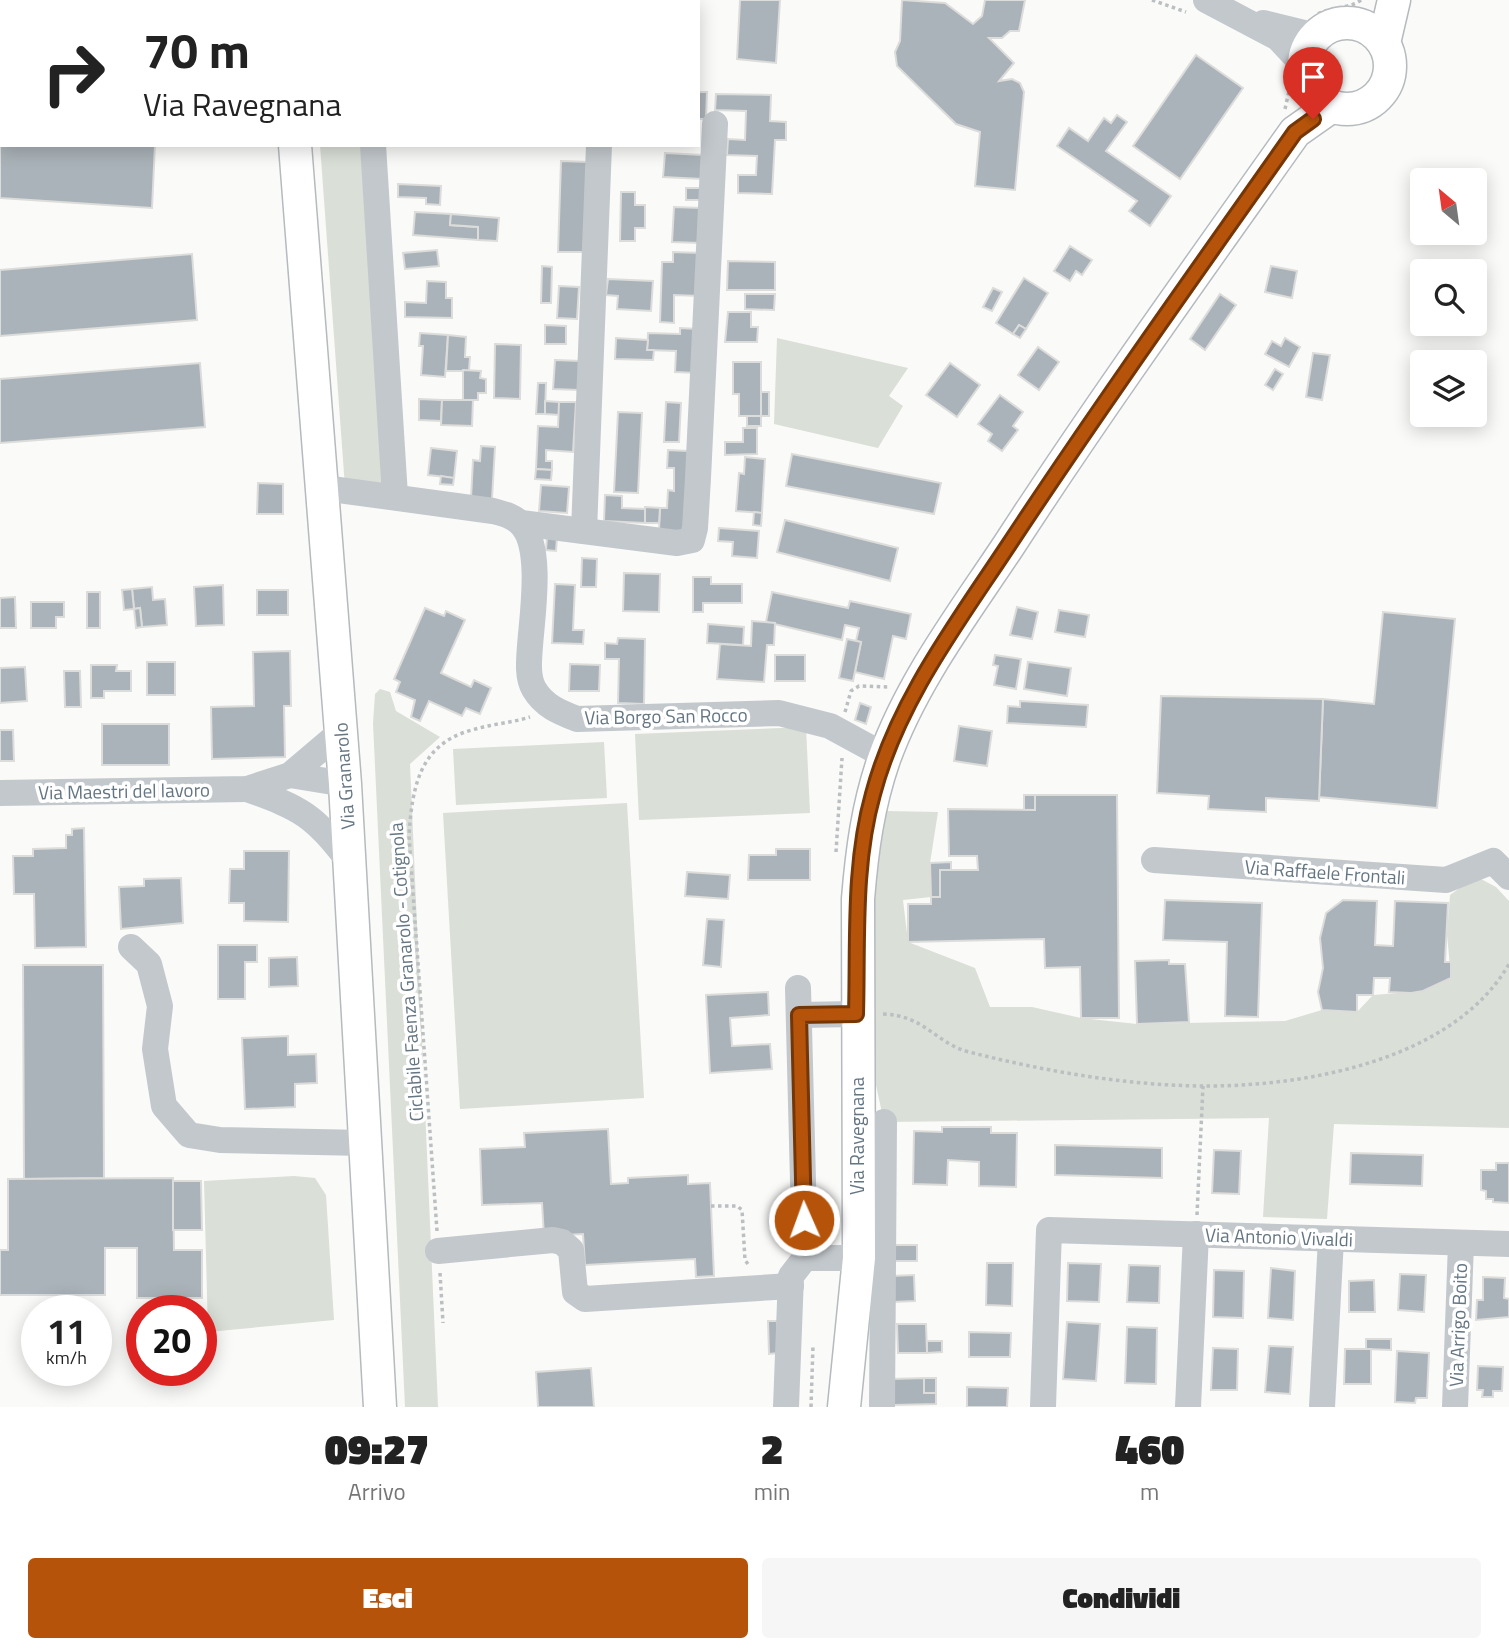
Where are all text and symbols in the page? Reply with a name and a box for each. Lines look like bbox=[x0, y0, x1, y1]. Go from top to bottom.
text: 70 m bbox=[143, 12, 250, 87]
icon: right bbox=[28, 28, 119, 119]
pin bbox=[1283, 47, 1343, 119]
icon: arrive bbox=[1294, 58, 1332, 96]
text: Via Ravegnana bbox=[143, 80, 341, 128]
north arrow bbox=[1410, 168, 1488, 245]
map controls bbox=[1410, 168, 1487, 427]
button: search bbox=[1410, 259, 1487, 336]
button: layers bbox=[1410, 350, 1487, 427]
street label: Via Borgo San Rocco bbox=[584, 700, 748, 731]
street label: Via Granarolo bbox=[325, 722, 362, 831]
street label: Via Maestri del lavoro bbox=[38, 775, 210, 806]
street label: Ciclabile Faenza Granarolo - Cotignola bbox=[381, 821, 430, 1123]
street label: Via Raffaele Frontali bbox=[1244, 851, 1406, 892]
street label: Via Ravegnana bbox=[842, 1077, 871, 1195]
position arrow bbox=[767, 1183, 841, 1257]
street label: Via Antonio Vivaldi bbox=[1205, 1219, 1353, 1254]
street label: Via Arrigo Boito bbox=[1441, 1262, 1474, 1388]
speed limit sign: 20 bbox=[126, 1295, 217, 1386]
text: 11 bbox=[47, 1304, 86, 1358]
text: km/h bbox=[46, 1344, 87, 1371]
text: 09:27 bbox=[325, 1416, 429, 1480]
text: 2 bbox=[761, 1416, 784, 1480]
text: 460 bbox=[1115, 1416, 1184, 1480]
text: Arrivo bbox=[348, 1474, 406, 1509]
text: min bbox=[754, 1474, 790, 1509]
text: m bbox=[1140, 1474, 1159, 1509]
button: Esci bbox=[28, 1558, 748, 1638]
button: Condividi bbox=[762, 1558, 1481, 1638]

